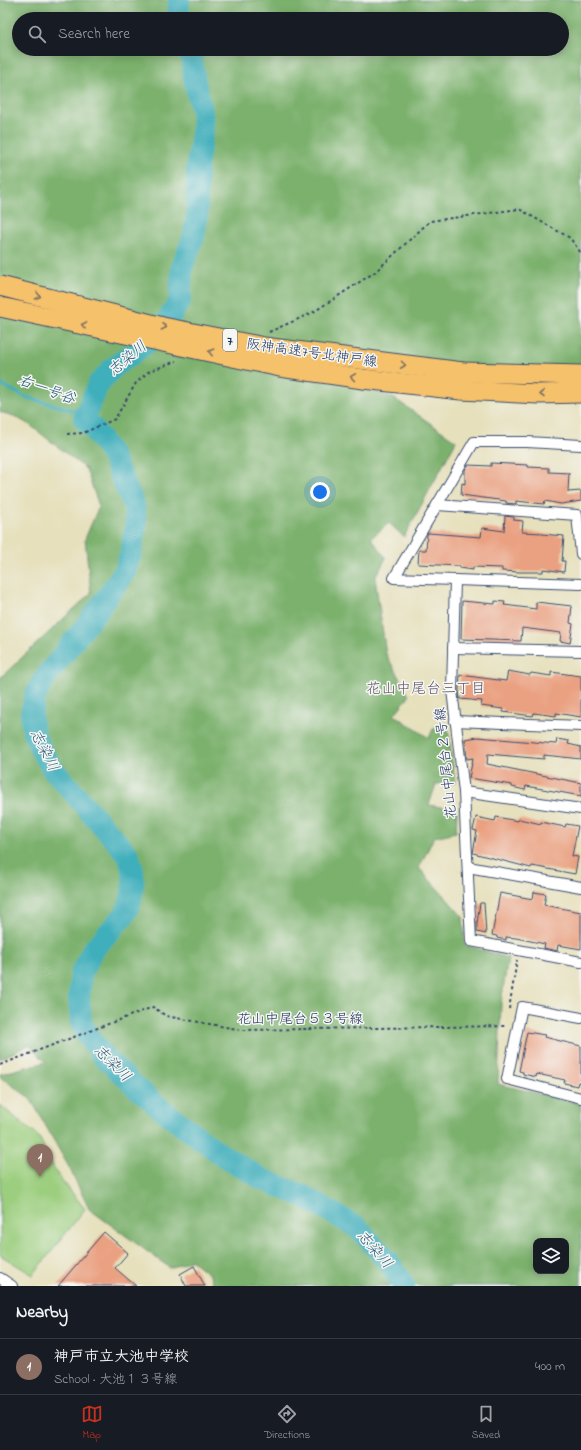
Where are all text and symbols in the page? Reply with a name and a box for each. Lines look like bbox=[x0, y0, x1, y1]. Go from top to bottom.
search box bbox=[12, 12, 569, 56]
icon: search bbox=[26, 23, 48, 45]
text: Search here bbox=[58, 23, 130, 45]
one-way arrow bbox=[35, 291, 41, 299]
one-way arrow bbox=[81, 322, 87, 330]
one-way arrow bbox=[161, 322, 167, 330]
road number: 7 bbox=[223, 329, 237, 351]
street label: 阪神高速7号北神戸線 bbox=[245, 334, 379, 373]
water label: 志染川 bbox=[103, 336, 152, 382]
one-way arrow bbox=[208, 349, 214, 357]
one-way arrow bbox=[400, 360, 406, 369]
water label: 右一号谷 bbox=[15, 369, 80, 411]
one-way arrow bbox=[350, 373, 356, 382]
one-way arrow bbox=[539, 390, 545, 398]
your location bbox=[310, 482, 330, 502]
district label: 花山中尾台三丁目 bbox=[366, 678, 486, 700]
street label: 花山中尾台２号線 bbox=[430, 706, 463, 820]
water label: 志染川 bbox=[24, 725, 64, 776]
street label: 花山中尾台５３号線 bbox=[237, 1009, 363, 1030]
water label: 志染川 bbox=[89, 1040, 136, 1087]
pin: 1 bbox=[27, 1144, 53, 1177]
water label: 志染川 bbox=[351, 1225, 397, 1274]
map controls bbox=[533, 1238, 569, 1274]
button: layers bbox=[533, 1238, 569, 1274]
text: Nearby bbox=[16, 1300, 68, 1325]
text: 神戸市立大池中学校 bbox=[54, 1346, 189, 1368]
text: 1 bbox=[27, 1357, 31, 1376]
text: 400 m bbox=[535, 1357, 565, 1376]
text: School · 大池１３号線 bbox=[54, 1370, 177, 1389]
tab: Map bbox=[81, 1403, 103, 1443]
tab: Directions bbox=[264, 1403, 310, 1443]
tab: Saved bbox=[472, 1403, 500, 1443]

